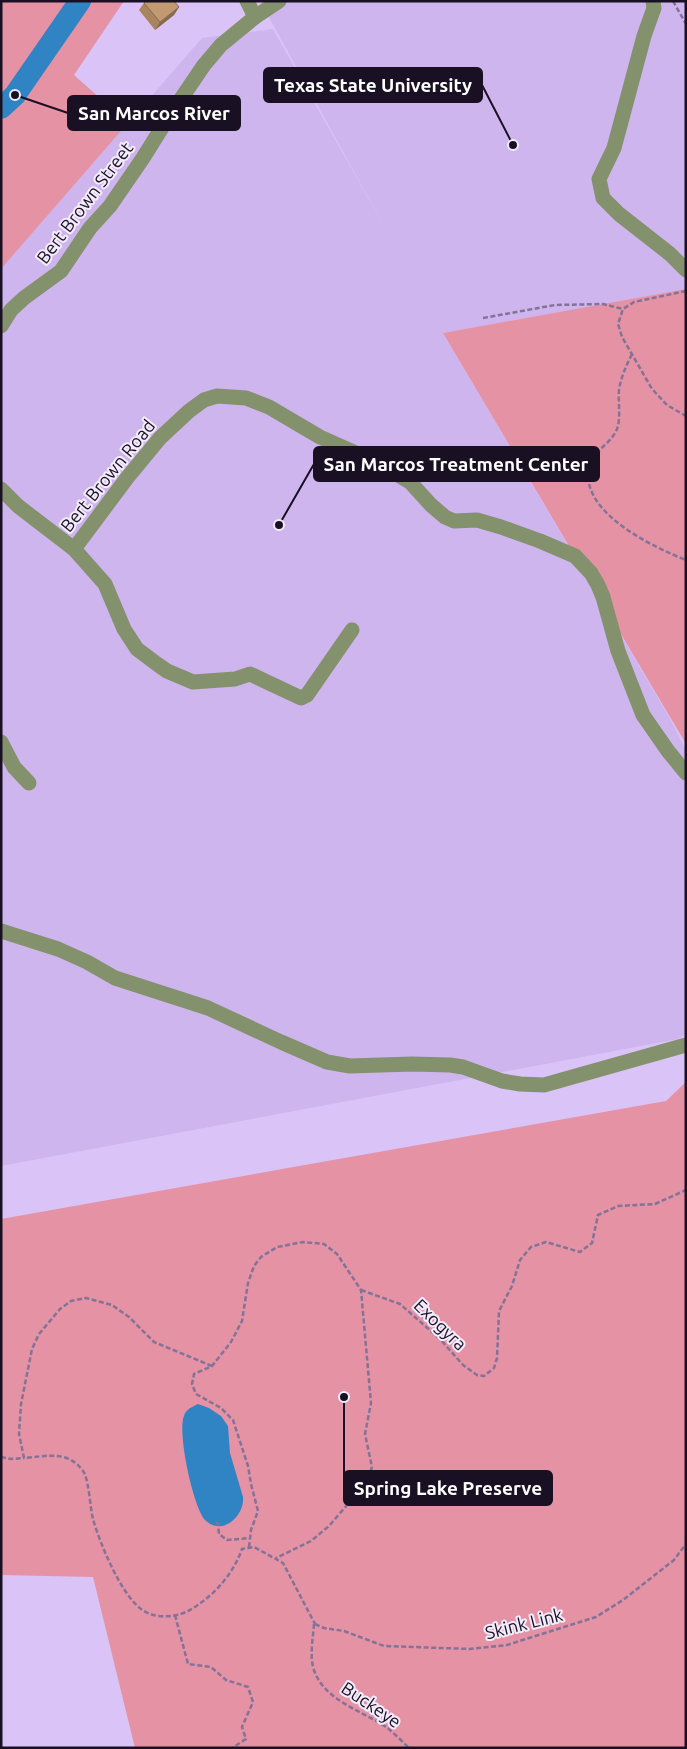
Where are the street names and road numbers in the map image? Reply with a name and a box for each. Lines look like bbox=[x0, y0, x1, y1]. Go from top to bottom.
street label: Bert Brown Street bbox=[32, 138, 136, 267]
street label: Bert Brown Road bbox=[56, 415, 158, 535]
street label: Exogyra bbox=[410, 1295, 471, 1354]
street label: Skink Link bbox=[483, 1604, 565, 1642]
street label: Buckeye bbox=[338, 1677, 405, 1731]

